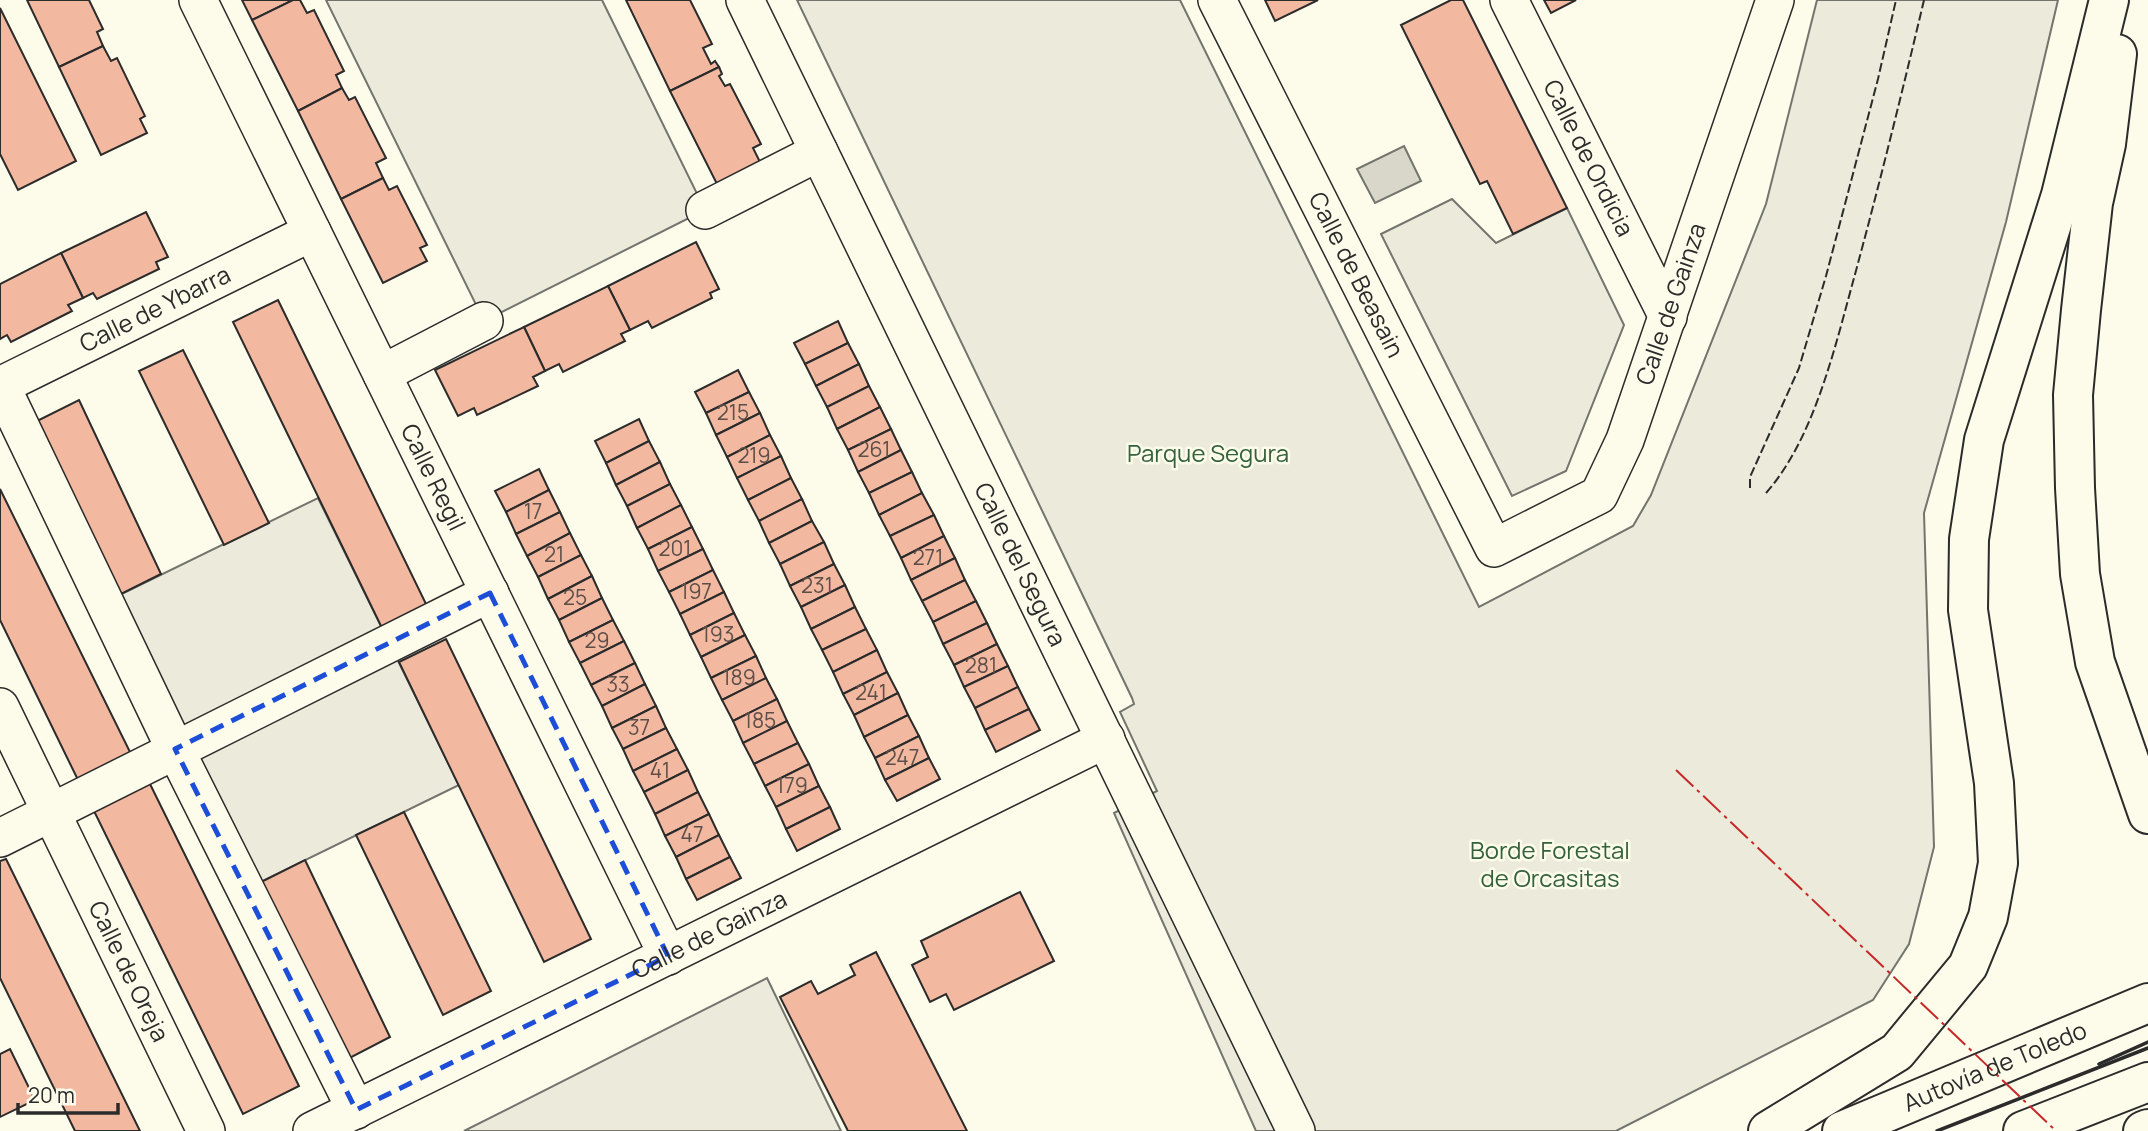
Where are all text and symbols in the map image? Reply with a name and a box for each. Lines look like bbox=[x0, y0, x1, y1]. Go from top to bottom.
street label: Calle de Ordicia bbox=[1537, 74, 1643, 241]
street label: Calle de Beasain bbox=[1302, 186, 1413, 363]
street label: Calle de Gainza bbox=[1627, 218, 1713, 389]
street label: Calle de Ybarra bbox=[73, 257, 235, 359]
house number: 215 bbox=[717, 398, 749, 426]
street label: Calle Regil bbox=[394, 418, 474, 536]
house number: 261 bbox=[858, 435, 890, 463]
park label: Parque Segura bbox=[1127, 436, 1289, 469]
house number: 219 bbox=[737, 441, 771, 469]
street label: Calle del Segura bbox=[968, 477, 1075, 651]
house number: 17 bbox=[524, 497, 542, 525]
house number: 201 bbox=[659, 534, 691, 562]
house number: 21 bbox=[544, 540, 564, 568]
house number: 271 bbox=[913, 543, 943, 571]
house number: 231 bbox=[801, 571, 833, 599]
house number: 197 bbox=[680, 577, 712, 605]
house number: 25 bbox=[563, 583, 587, 611]
house number: 193 bbox=[702, 620, 734, 648]
house number: 29 bbox=[584, 626, 610, 654]
house number: 281 bbox=[965, 651, 997, 679]
house number: 189 bbox=[722, 663, 756, 691]
house number: 33 bbox=[606, 670, 630, 698]
house number: 241 bbox=[855, 678, 887, 706]
house number: 185 bbox=[744, 706, 776, 734]
house number: 37 bbox=[628, 713, 650, 741]
house number: 247 bbox=[885, 743, 919, 771]
house number: 41 bbox=[650, 756, 670, 784]
house number: 179 bbox=[776, 771, 808, 799]
house number: 47 bbox=[681, 820, 703, 848]
park label: Borde Forestal de Orcasitas bbox=[1470, 833, 1630, 894]
street label: Calle de Gainza bbox=[625, 881, 792, 986]
street label: Calle de Oreja bbox=[82, 895, 178, 1047]
street label: Autovía de Toledo bbox=[1898, 1013, 2091, 1119]
scale bar bbox=[18, 1072, 117, 1116]
text: 20 m bbox=[28, 1081, 75, 1109]

